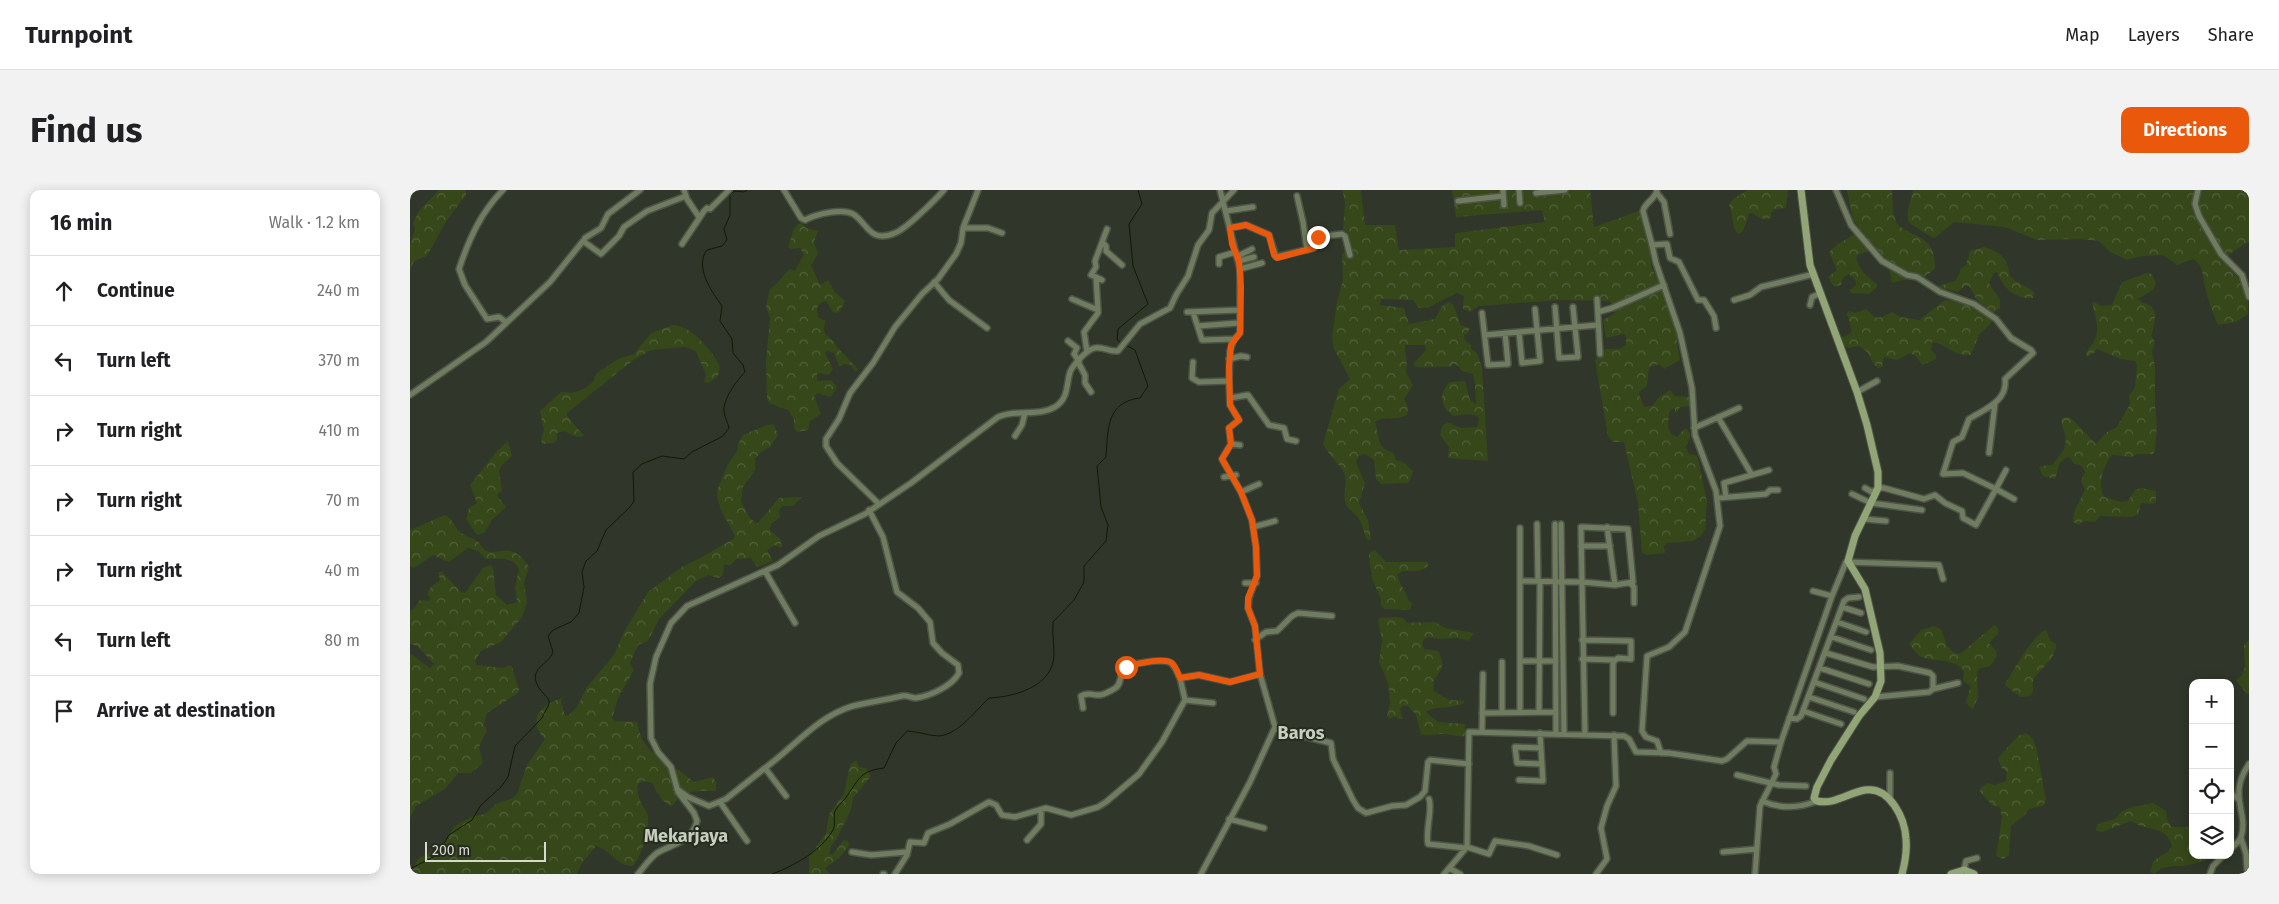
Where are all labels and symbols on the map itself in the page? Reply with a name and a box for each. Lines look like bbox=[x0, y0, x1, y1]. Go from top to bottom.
route end bbox=[1307, 226, 1330, 249]
route start bbox=[1115, 656, 1138, 679]
district label: Baros bbox=[1278, 722, 1325, 744]
district label: Mekarjaya bbox=[644, 825, 728, 847]
scale bar bbox=[425, 839, 546, 862]

